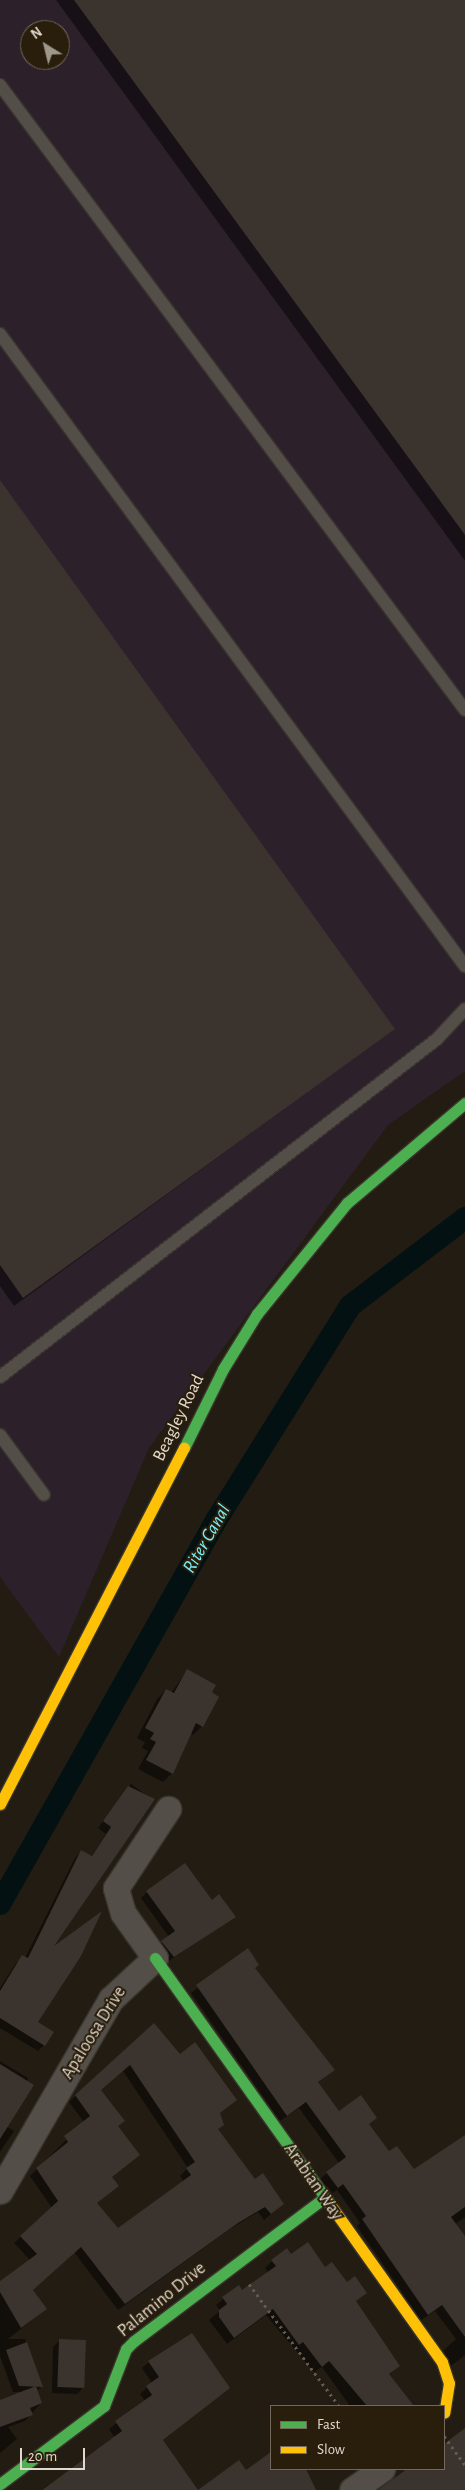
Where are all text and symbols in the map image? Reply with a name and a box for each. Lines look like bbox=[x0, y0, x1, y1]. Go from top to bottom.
north arrow bbox=[20, 20, 70, 70]
text: N bbox=[29, 25, 45, 42]
street label: Beagley Road bbox=[149, 1371, 209, 1465]
water label: Riter Canal bbox=[178, 1500, 236, 1578]
street label: Apaloosa Drive bbox=[57, 1983, 131, 2083]
street label: Arabian Way bbox=[279, 2139, 347, 2225]
street label: Palamino Drive bbox=[114, 2258, 210, 2342]
legend bbox=[270, 2405, 445, 2470]
text: Fast bbox=[317, 2417, 340, 2432]
scale bar bbox=[22, 2438, 88, 2470]
text: Slow bbox=[317, 2442, 345, 2457]
text: 20 m bbox=[28, 2449, 57, 2464]

